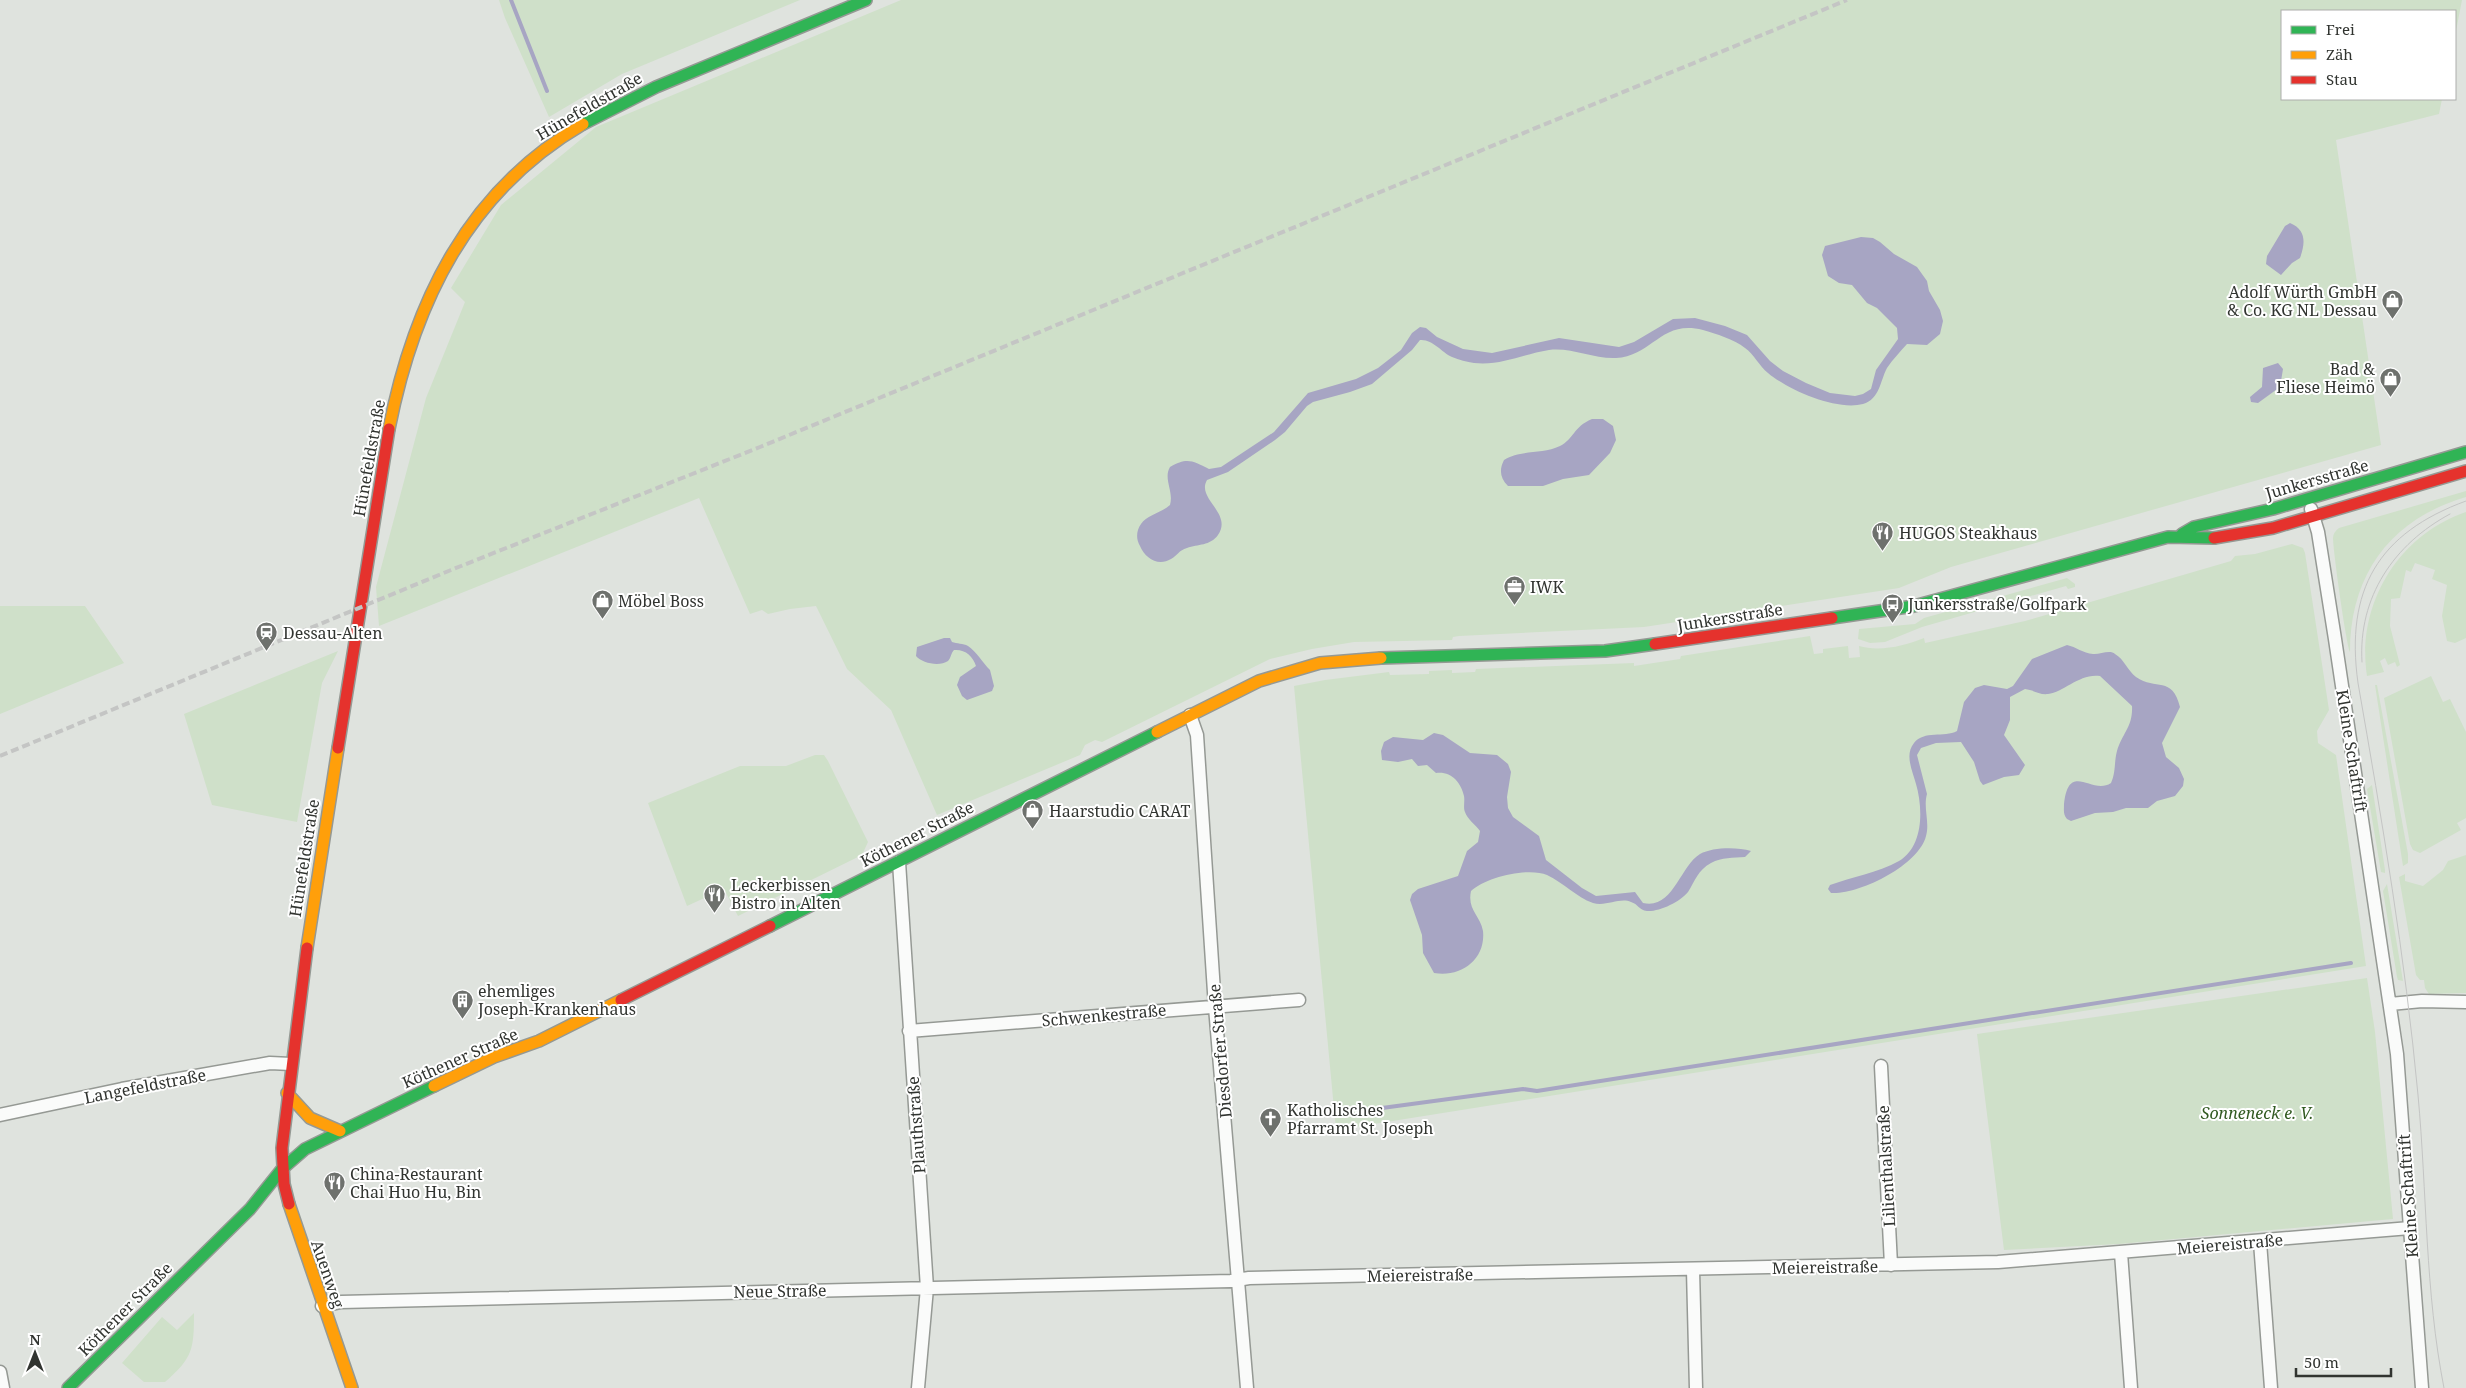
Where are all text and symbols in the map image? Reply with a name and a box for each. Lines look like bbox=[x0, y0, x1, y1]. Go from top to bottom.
legend bbox=[2281, 10, 2456, 100]
text: Frei bbox=[2326, 19, 2355, 39]
text: Zäh bbox=[2326, 44, 2353, 64]
street label: Hünefeldstraße bbox=[532, 67, 646, 145]
text: Stau bbox=[2326, 69, 2358, 89]
place label: Adolf Würth GmbH & Co. KG NL Dessau bbox=[2227, 281, 2377, 321]
shop icon: Adolf Würth GmbH & Co. KG NL Dessau bbox=[2381, 289, 2405, 320]
place label: Bad & Fliese Heimö bbox=[2276, 358, 2375, 398]
shop icon: Bad & Fliese Heimö bbox=[2379, 366, 2403, 397]
street label: Hünefeldstraße bbox=[348, 398, 390, 518]
street label: Junkersstraße bbox=[2262, 454, 2371, 505]
restaurant icon: HUGOS Steakhaus bbox=[1871, 521, 1895, 552]
place label: HUGOS Steakhaus bbox=[1899, 522, 2037, 544]
office icon: IWK bbox=[1502, 575, 1526, 606]
place label: IWK bbox=[1530, 576, 1565, 598]
shop icon: Möbel Boss bbox=[590, 589, 614, 620]
place label: Möbel Boss bbox=[618, 590, 704, 612]
bus stop icon: Junkersstraße/Golfpark bbox=[1880, 592, 1904, 623]
place label: Junkersstraße/Golfpark bbox=[1907, 593, 2087, 615]
street label: Junkersstraße bbox=[1675, 598, 1784, 636]
station icon: Dessau-Alten bbox=[255, 621, 279, 652]
place label: Dessau-Alten bbox=[283, 622, 383, 644]
street label: Kleine Schaftrift bbox=[2331, 688, 2373, 814]
street label: Köthener Straße bbox=[857, 796, 977, 872]
street label: Hünefeldstraße bbox=[284, 798, 324, 918]
shop icon: Haarstudio CARAT bbox=[1021, 799, 1045, 830]
place label: Haarstudio CARAT bbox=[1049, 800, 1191, 822]
place label: Leckerbissen Bistro in Alten bbox=[731, 874, 841, 914]
restaurant icon: Leckerbissen Bistro in Alten bbox=[703, 882, 727, 913]
place label: ehemliges Joseph-Krankenhaus bbox=[477, 980, 636, 1020]
street label: Diesdorfer Straße bbox=[1203, 983, 1237, 1119]
building icon: ehemliges Joseph-Krankenhaus bbox=[450, 988, 474, 1019]
street label: Schwenkestraße bbox=[1041, 999, 1167, 1031]
street label: Köthener Straße bbox=[399, 1023, 521, 1093]
street label: Langefeldstraße bbox=[82, 1063, 208, 1109]
street label: Plauthstraße bbox=[902, 1076, 930, 1174]
place label: Katholisches Pfarramt St. Joseph bbox=[1287, 1099, 1433, 1139]
park label: Sonneneck e. V. bbox=[2201, 1102, 2313, 1124]
street label: Lilienthalstraße bbox=[1872, 1105, 1900, 1227]
church icon: Katholisches Pfarramt St. Joseph bbox=[1259, 1107, 1283, 1138]
street label: Kleine Schaftrift bbox=[2393, 1133, 2423, 1259]
place label: China-Restaurant Chai Huo Hu, Bin bbox=[350, 1163, 483, 1203]
restaurant icon: China-Restaurant Chai Huo Hu, Bin bbox=[322, 1171, 346, 1202]
street label: Meiereistraße bbox=[2176, 1228, 2284, 1260]
street label: Auenweg bbox=[306, 1237, 350, 1311]
street label: Meiereistraße bbox=[1772, 1255, 1878, 1279]
street label: Köthener Straße bbox=[73, 1257, 177, 1361]
street label: Meiereistraße bbox=[1367, 1263, 1473, 1287]
street label: Neue Straße bbox=[733, 1279, 827, 1303]
north arrow bbox=[10, 1328, 60, 1378]
text: N bbox=[29, 1330, 41, 1349]
scale bar bbox=[2296, 1346, 2391, 1378]
text: 50 m bbox=[2304, 1352, 2339, 1372]

